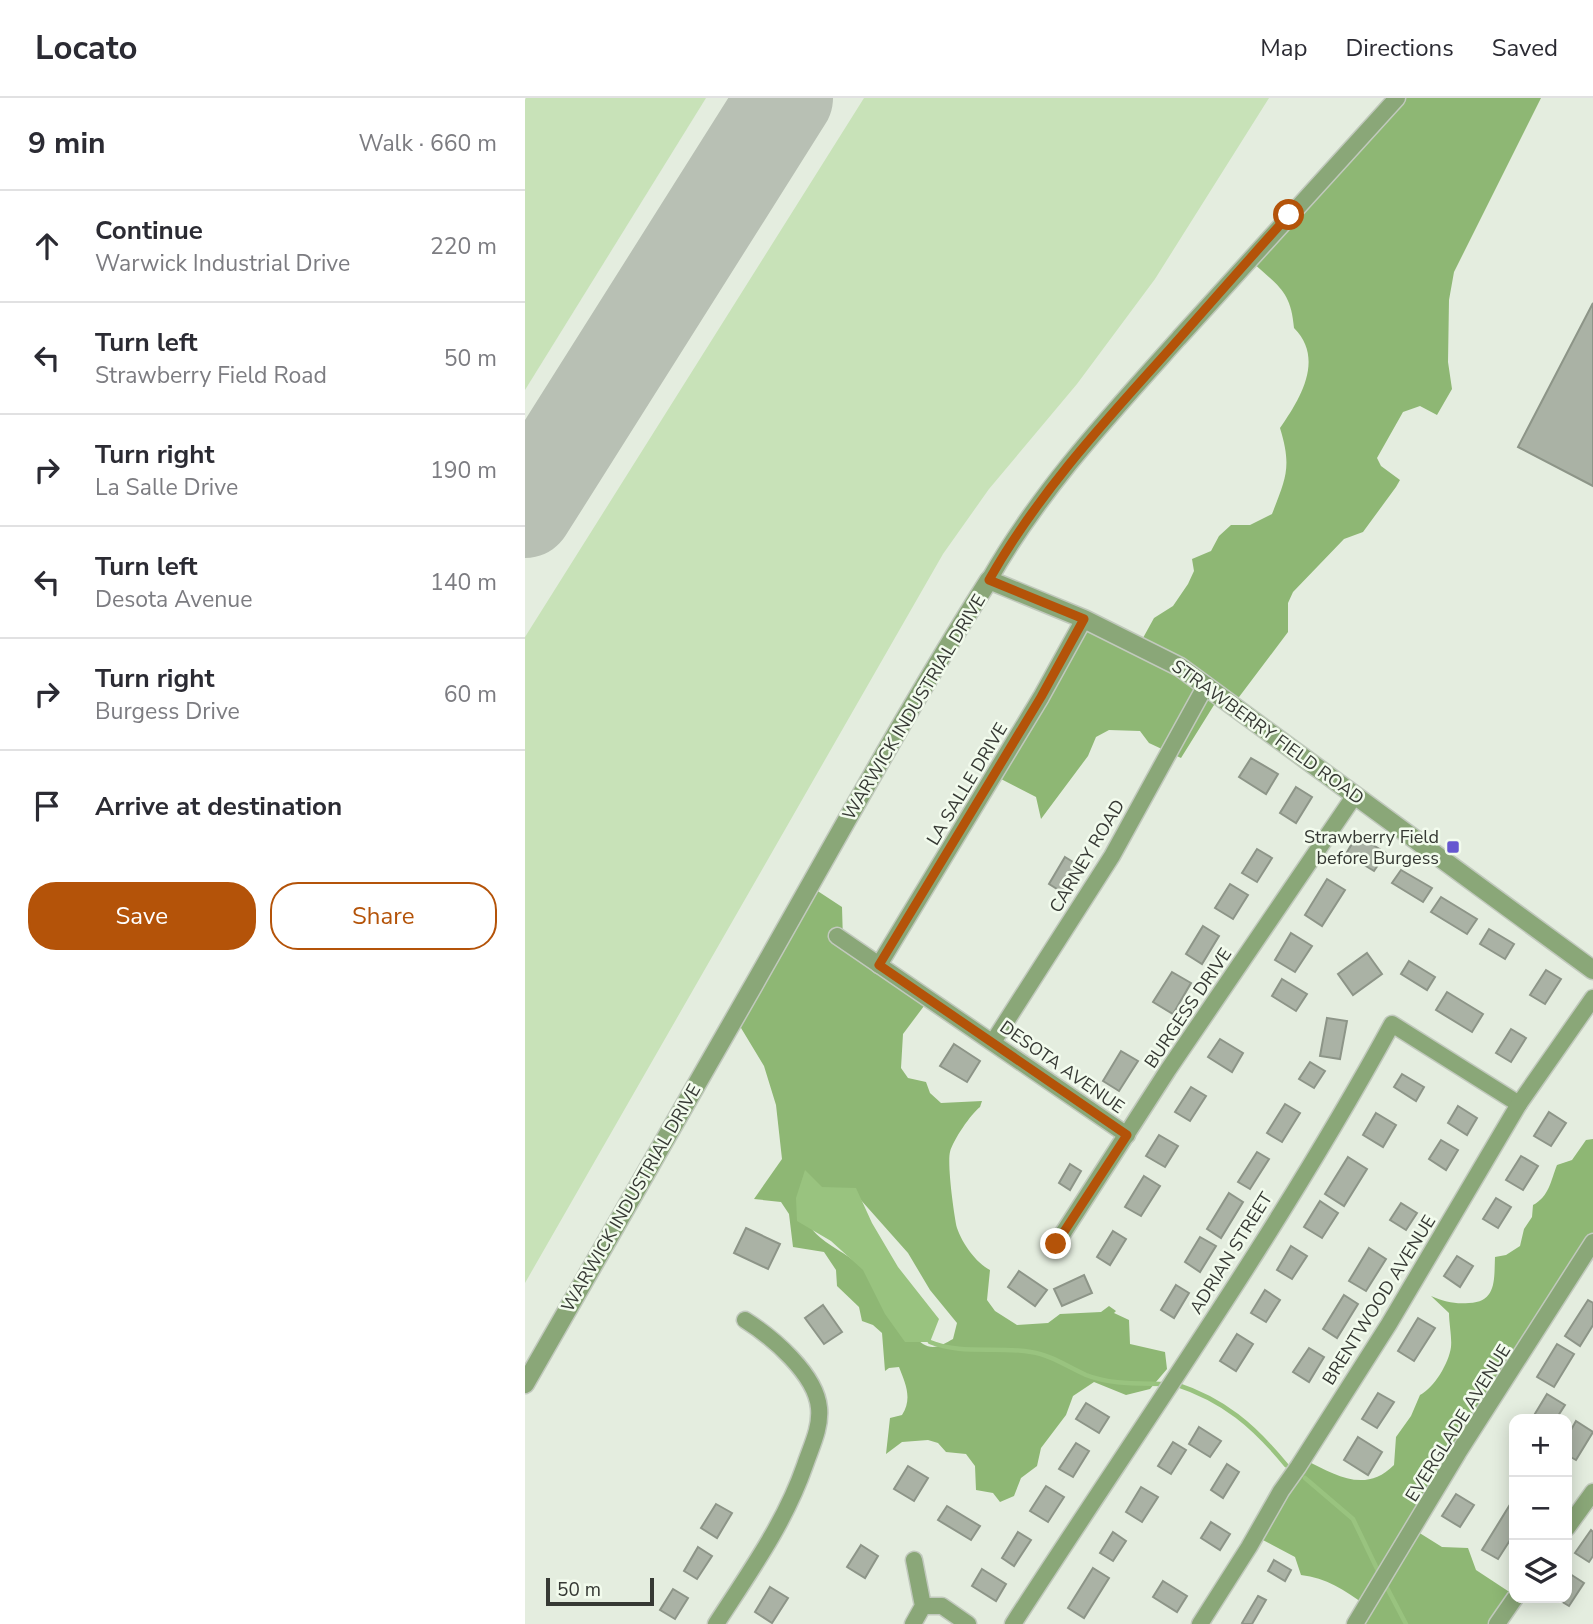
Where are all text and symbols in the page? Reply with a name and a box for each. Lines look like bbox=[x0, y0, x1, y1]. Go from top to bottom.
text: Locato bbox=[35, 26, 137, 71]
text: Map bbox=[1260, 32, 1307, 64]
text: Directions bbox=[1345, 32, 1454, 64]
text: Saved bbox=[1492, 32, 1558, 64]
text: 9 min bbox=[28, 123, 106, 164]
text: Walk · 660 m bbox=[358, 128, 497, 159]
route start bbox=[1273, 199, 1304, 230]
text: Continue bbox=[95, 213, 203, 248]
icon: ahead bbox=[28, 227, 66, 265]
text: 220 m bbox=[430, 231, 497, 262]
text: Warwick Industrial Drive bbox=[95, 248, 350, 279]
text: Turn left bbox=[95, 325, 198, 360]
icon: left bbox=[28, 339, 66, 377]
text: 50 m bbox=[444, 343, 497, 374]
text: Strawberry Field Road bbox=[95, 360, 327, 391]
text: Turn right bbox=[95, 437, 214, 472]
icon: right bbox=[28, 451, 66, 489]
text: 190 m bbox=[430, 455, 497, 486]
text: La Salle Drive bbox=[95, 472, 238, 503]
text: Turn left bbox=[95, 549, 198, 584]
icon: left bbox=[28, 563, 66, 601]
text: 140 m bbox=[430, 567, 497, 598]
text: Desota Avenue bbox=[95, 584, 252, 615]
street label: WARWICK INDUSTRIAL DRIVE bbox=[837, 590, 991, 824]
street label: STRAWBERRY FIELD ROAD bbox=[1167, 654, 1369, 810]
text: Turn right bbox=[95, 661, 214, 696]
icon: right bbox=[28, 675, 66, 713]
text: 60 m bbox=[444, 679, 497, 710]
text: Burgess Drive bbox=[95, 696, 240, 727]
street label: LA SALLE DRIVE bbox=[921, 718, 1013, 850]
icon: arrive bbox=[28, 787, 66, 825]
text: Arrive at destination bbox=[95, 789, 342, 824]
street label: CARNEY ROAD bbox=[1044, 795, 1130, 917]
place label: Strawberry Field before Burgess bbox=[1304, 825, 1439, 870]
marker: Strawberry Field before Burgess bbox=[1445, 839, 1461, 855]
button: Save bbox=[28, 882, 256, 950]
button: Share bbox=[270, 882, 497, 950]
street label: BURGESS DRIVE bbox=[1139, 943, 1237, 1073]
street label: DESOTA AVENUE bbox=[995, 1015, 1129, 1119]
street label: WARWICK INDUSTRIAL DRIVE bbox=[556, 1080, 706, 1316]
street label: ADRIAN STREET bbox=[1184, 1187, 1278, 1318]
street label: BRENTWOOD AVENUE bbox=[1317, 1210, 1441, 1390]
route end bbox=[1040, 1228, 1071, 1259]
street label: EVERGLADE AVENUE bbox=[1400, 1340, 1516, 1506]
map controls bbox=[1509, 1414, 1572, 1603]
button: + bbox=[1509, 1414, 1572, 1477]
button: − bbox=[1509, 1477, 1572, 1540]
button: layers bbox=[1509, 1540, 1572, 1603]
scale bar bbox=[546, 1575, 655, 1607]
text: 50 m bbox=[557, 1577, 601, 1603]

